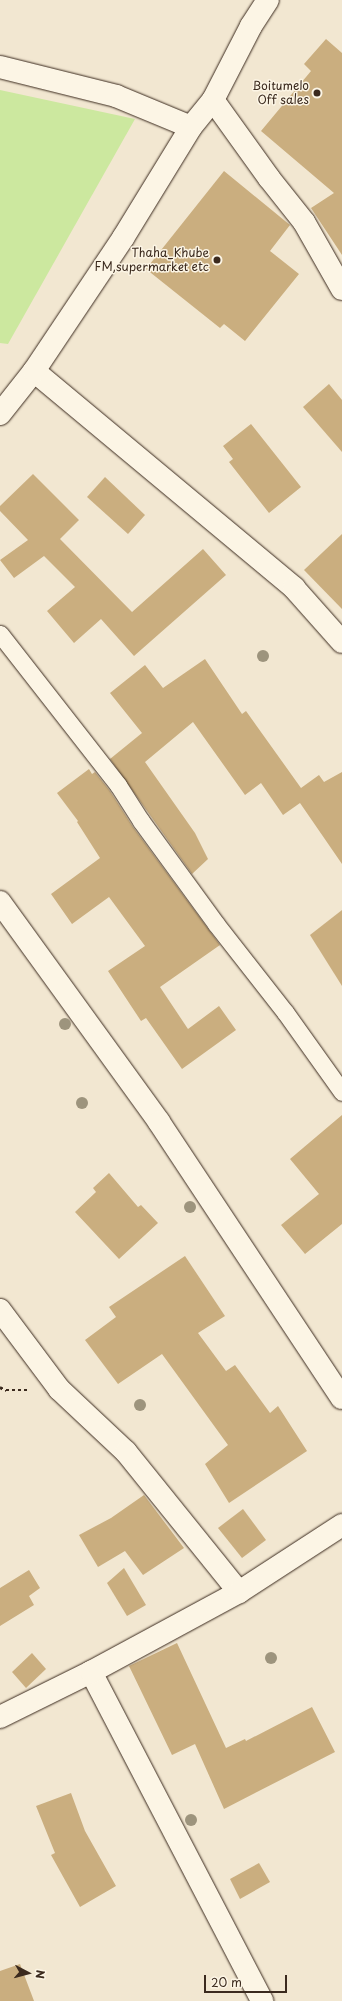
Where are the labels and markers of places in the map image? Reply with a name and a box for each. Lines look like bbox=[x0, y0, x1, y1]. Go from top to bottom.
place label: Boitumelo Off sales bbox=[252, 79, 309, 107]
marker: Boitumelo Off sales bbox=[312, 88, 322, 98]
place label: Thaha_Khube FM,supermarket etc bbox=[93, 246, 209, 274]
marker: Thaha_Khube FM,supermarket etc bbox=[212, 255, 222, 265]

